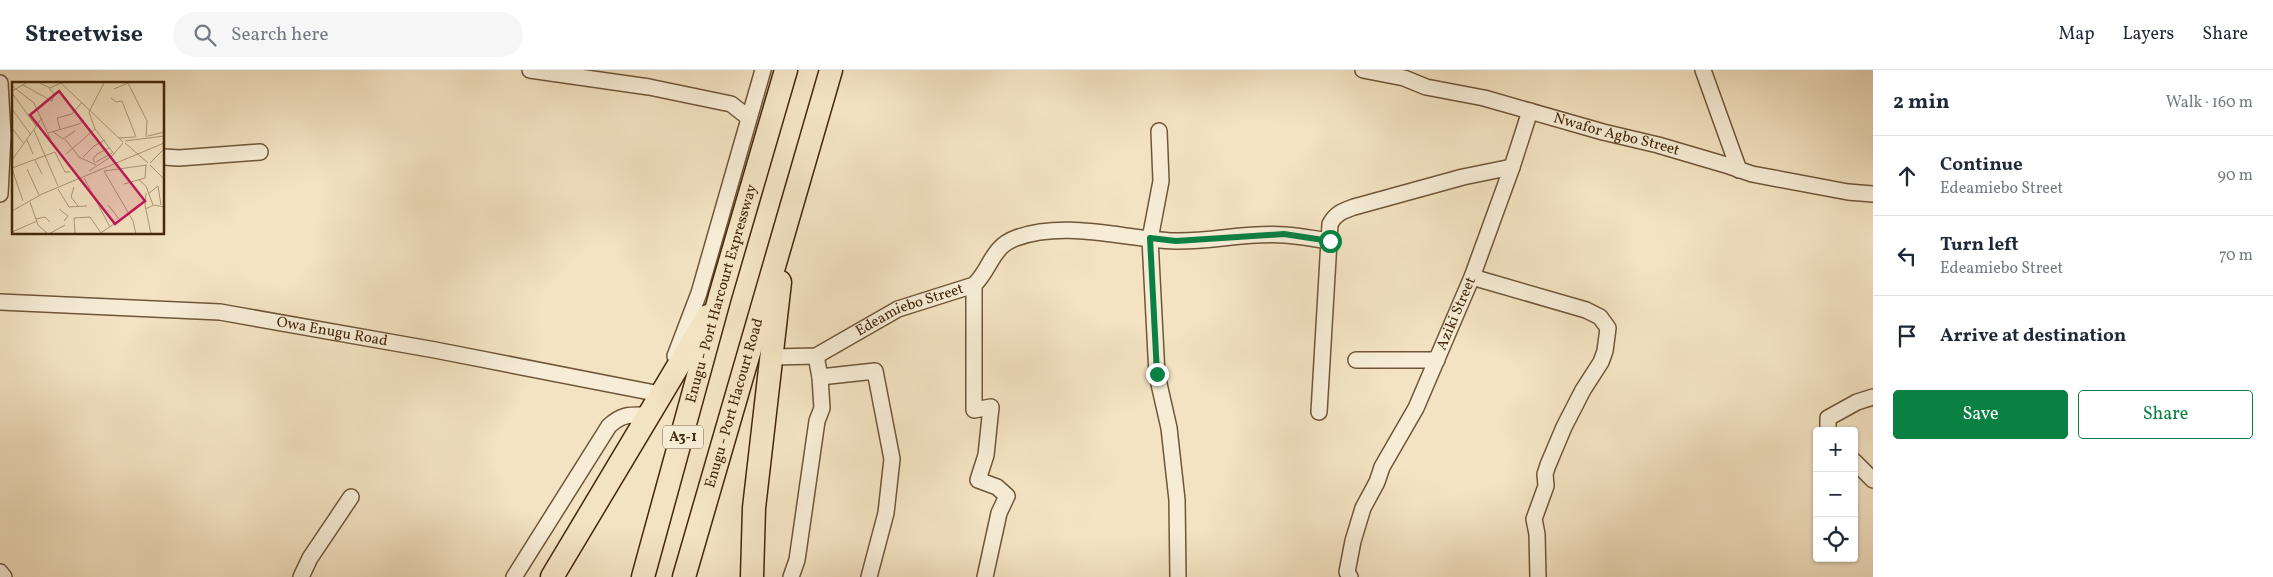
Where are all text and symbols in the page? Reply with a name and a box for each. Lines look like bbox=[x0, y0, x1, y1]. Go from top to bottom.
search box bbox=[173, 12, 523, 57]
text: Streetwise bbox=[25, 18, 143, 52]
icon: search bbox=[191, 21, 219, 49]
text: Search here bbox=[231, 22, 328, 48]
text: Map bbox=[2058, 22, 2094, 47]
text: Layers bbox=[2122, 22, 2174, 47]
text: Share bbox=[2202, 22, 2248, 47]
inset map bbox=[12, 82, 165, 235]
text: 2 min bbox=[1893, 88, 1950, 117]
text: Walk · 160 m bbox=[2166, 92, 2253, 114]
street label: Nwafor Agbo Street bbox=[1551, 108, 1682, 161]
text: Continue bbox=[1940, 152, 2023, 178]
icon: ahead bbox=[1893, 162, 1921, 190]
text: 90 m bbox=[2217, 165, 2253, 187]
text: Edeamiebo Street bbox=[1940, 178, 2063, 200]
street label: Enugu - Port Harcourt Expressway bbox=[681, 182, 763, 405]
route start bbox=[1319, 230, 1342, 253]
text: Turn left bbox=[1940, 232, 2019, 258]
icon: left bbox=[1893, 242, 1921, 270]
text: 70 m bbox=[2219, 245, 2253, 267]
text: Edeamiebo Street bbox=[1940, 258, 2063, 280]
street label: Aziki Street bbox=[1431, 274, 1481, 353]
street label: Edeamiebo Street bbox=[852, 278, 966, 342]
street label: Owa Enugu Road bbox=[275, 312, 389, 352]
street label: Enugu - Port Hacourt Road bbox=[700, 316, 769, 490]
icon: arrive bbox=[1893, 322, 1921, 350]
text: Arrive at destination bbox=[1940, 323, 2126, 349]
route end bbox=[1146, 363, 1169, 386]
button: Save bbox=[1893, 390, 2068, 439]
button: Share bbox=[2078, 390, 2253, 439]
road number: A3-1 bbox=[663, 426, 703, 448]
map controls bbox=[1813, 427, 1858, 562]
button: + bbox=[1813, 427, 1858, 472]
button: − bbox=[1813, 472, 1858, 517]
button: locate bbox=[1813, 517, 1858, 562]

